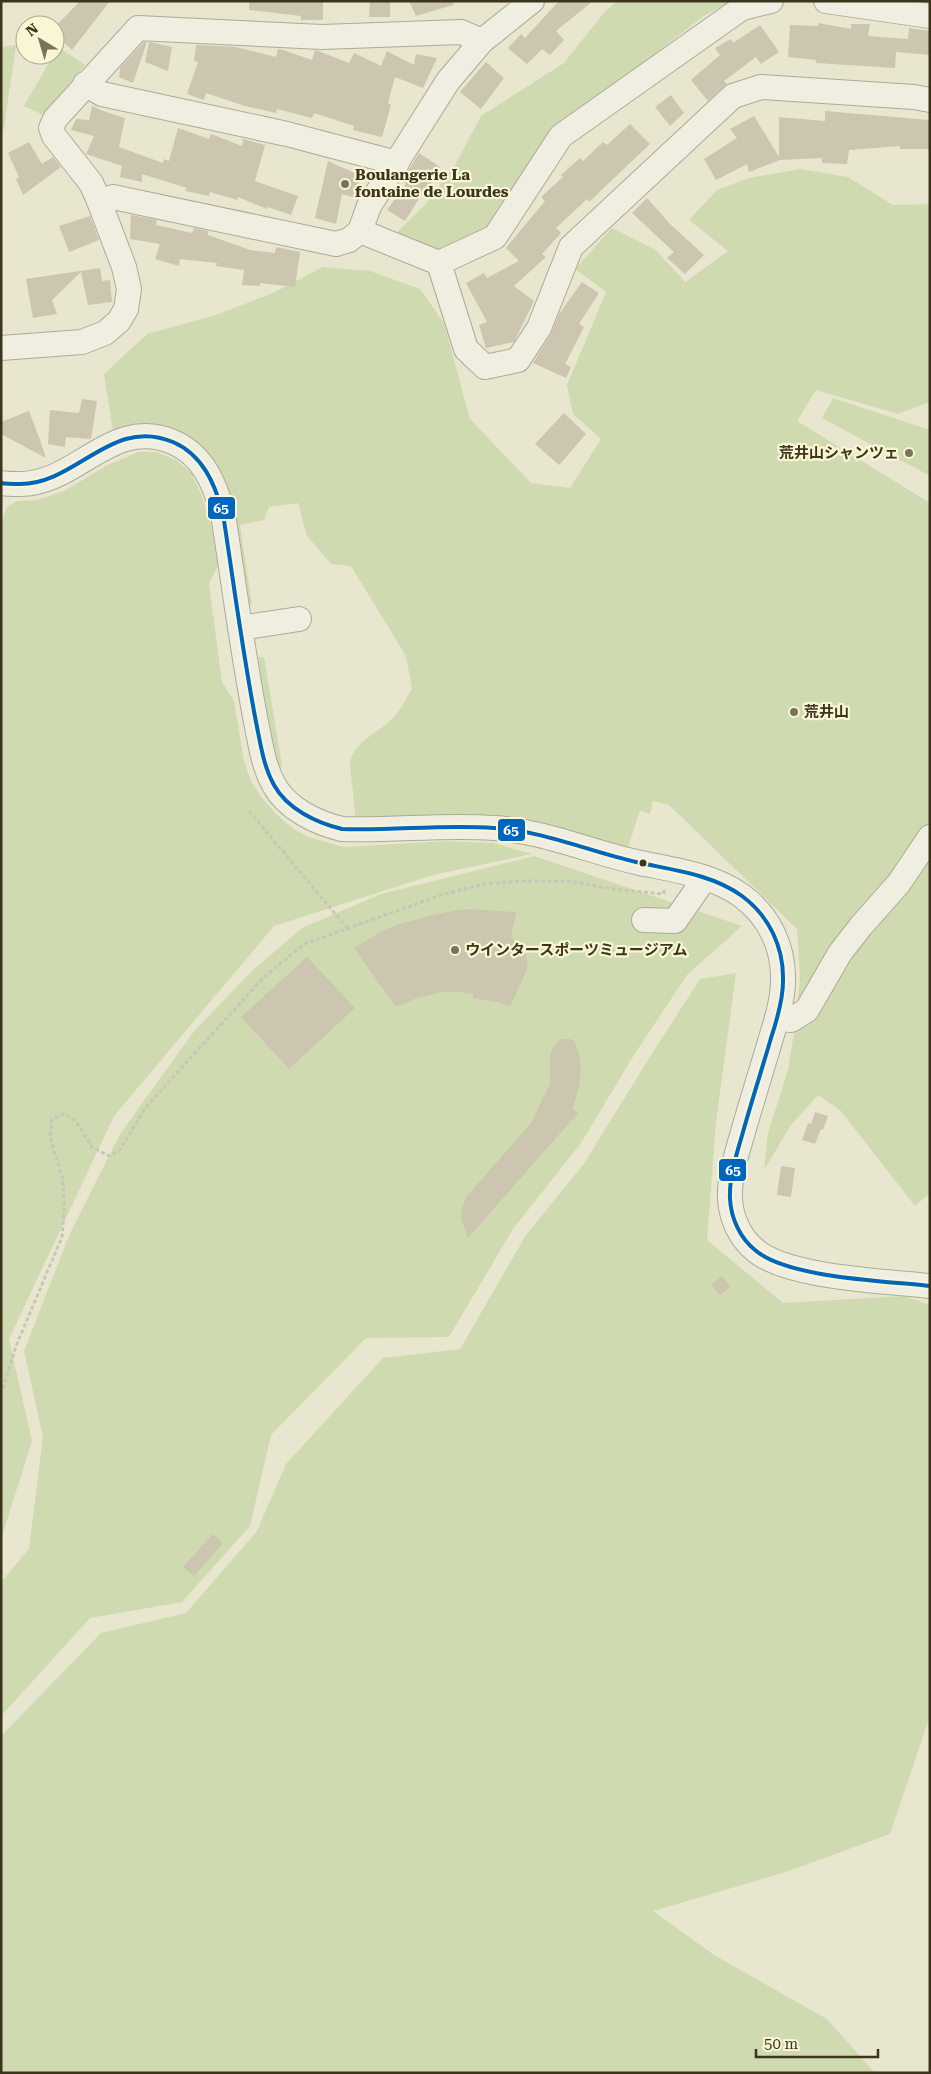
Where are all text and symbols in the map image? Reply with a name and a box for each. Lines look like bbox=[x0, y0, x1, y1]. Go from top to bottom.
north arrow bbox=[15, 15, 65, 65]
text: N bbox=[23, 20, 41, 39]
place label: Boulangerie La fontaine de Lourdes bbox=[355, 166, 509, 201]
marker: Boulangerie La fontaine de Lourdes bbox=[339, 178, 351, 190]
place label: 荒井山シャンツェ bbox=[779, 444, 899, 462]
marker: 荒井山シャンツェ bbox=[903, 447, 915, 459]
line badge: 65 bbox=[207, 496, 236, 520]
text: 65 bbox=[213, 500, 229, 516]
place label: 荒井山 bbox=[804, 703, 849, 721]
marker: 荒井山 bbox=[788, 706, 800, 718]
line badge: 65 bbox=[497, 818, 526, 842]
text: 65 bbox=[503, 822, 519, 838]
unlabelled marker bbox=[638, 858, 648, 868]
place label: ウインタースポーツミュージアム bbox=[465, 941, 688, 959]
marker: ウインタースポーツミュージアム bbox=[449, 944, 461, 956]
line badge: 65 bbox=[718, 1158, 747, 1182]
text: 65 bbox=[725, 1162, 741, 1178]
scale bar bbox=[756, 2026, 878, 2058]
text: 50 m bbox=[764, 2035, 799, 2053]

